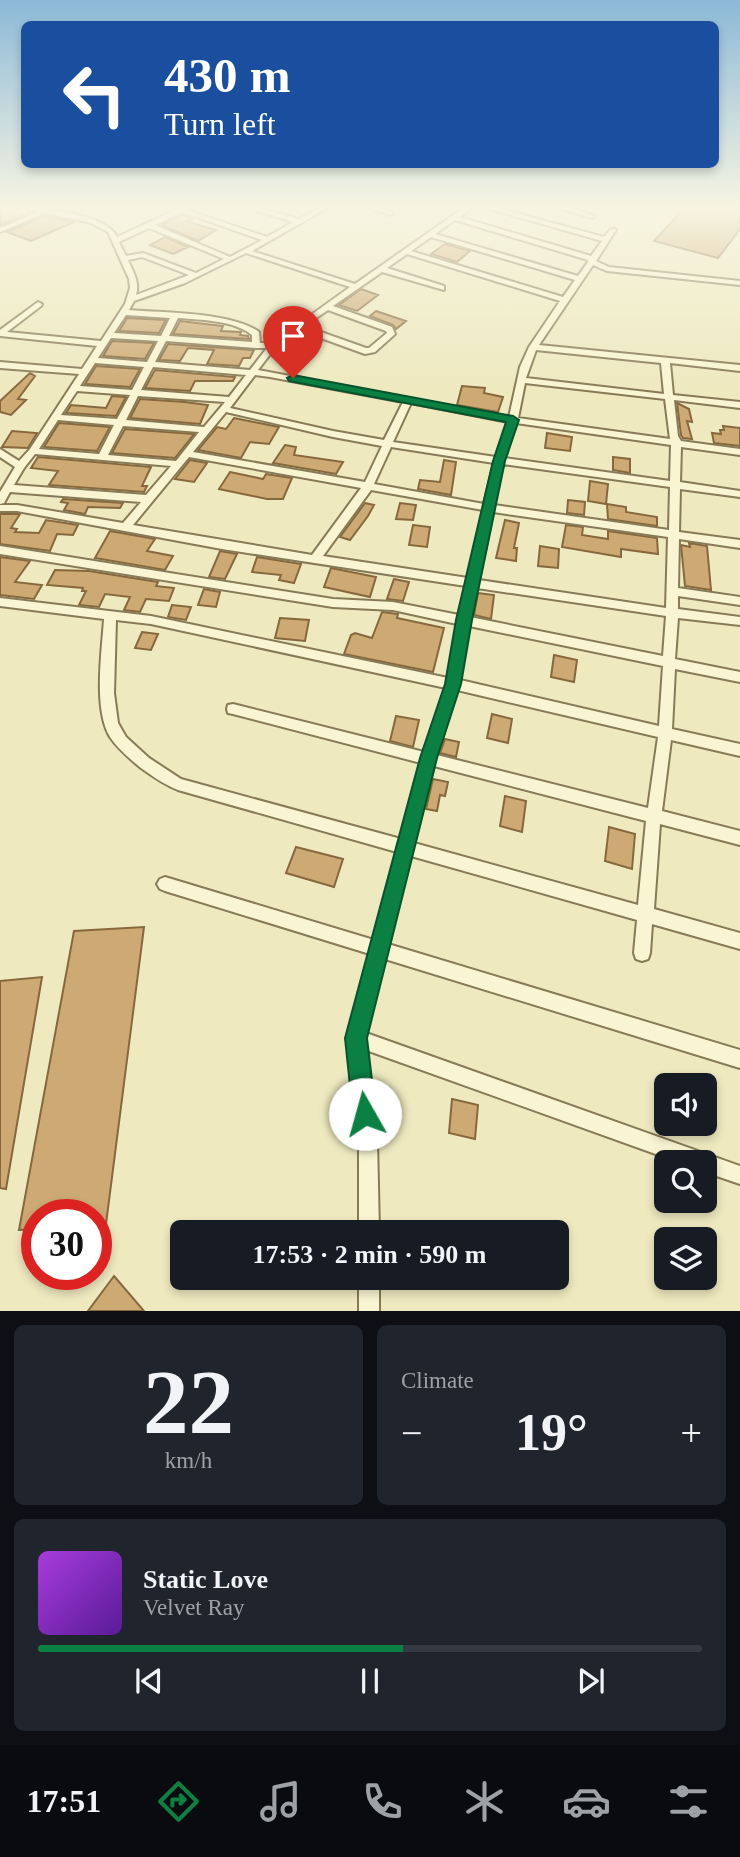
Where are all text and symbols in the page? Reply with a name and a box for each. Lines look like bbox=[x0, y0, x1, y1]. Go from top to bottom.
text: 430 m bbox=[164, 48, 291, 103]
icon: left bbox=[49, 49, 140, 140]
text: Turn left bbox=[164, 106, 276, 142]
pin bbox=[263, 306, 323, 378]
icon: arrive bbox=[274, 317, 312, 355]
map controls bbox=[654, 1073, 717, 1290]
button: sound bbox=[654, 1073, 717, 1136]
position arrow bbox=[328, 1077, 402, 1151]
button: search bbox=[654, 1150, 717, 1213]
speed limit sign: 30 bbox=[21, 1199, 112, 1290]
button: layers bbox=[654, 1227, 717, 1290]
text: 17:53 · 2 min · 590 m bbox=[253, 1240, 487, 1269]
text: 22 bbox=[143, 1352, 234, 1453]
text: Climate bbox=[401, 1368, 474, 1393]
text: 19° bbox=[515, 1404, 588, 1461]
text: − bbox=[401, 1412, 422, 1454]
text: + bbox=[681, 1412, 702, 1454]
text: km/h bbox=[165, 1448, 212, 1473]
text: Static Love bbox=[143, 1565, 268, 1594]
text: Velvet Ray bbox=[143, 1595, 245, 1620]
icon: previous bbox=[130, 1662, 168, 1700]
icon: pause bbox=[351, 1662, 389, 1700]
icon: next bbox=[572, 1662, 610, 1700]
icon: directions bbox=[154, 1777, 203, 1826]
icon: music bbox=[256, 1777, 305, 1826]
icon: phone bbox=[358, 1777, 407, 1826]
icon: climate bbox=[460, 1777, 509, 1826]
icon: car bbox=[562, 1777, 611, 1826]
icon: filters bbox=[664, 1777, 713, 1826]
text: 17:51 bbox=[27, 1783, 101, 1819]

